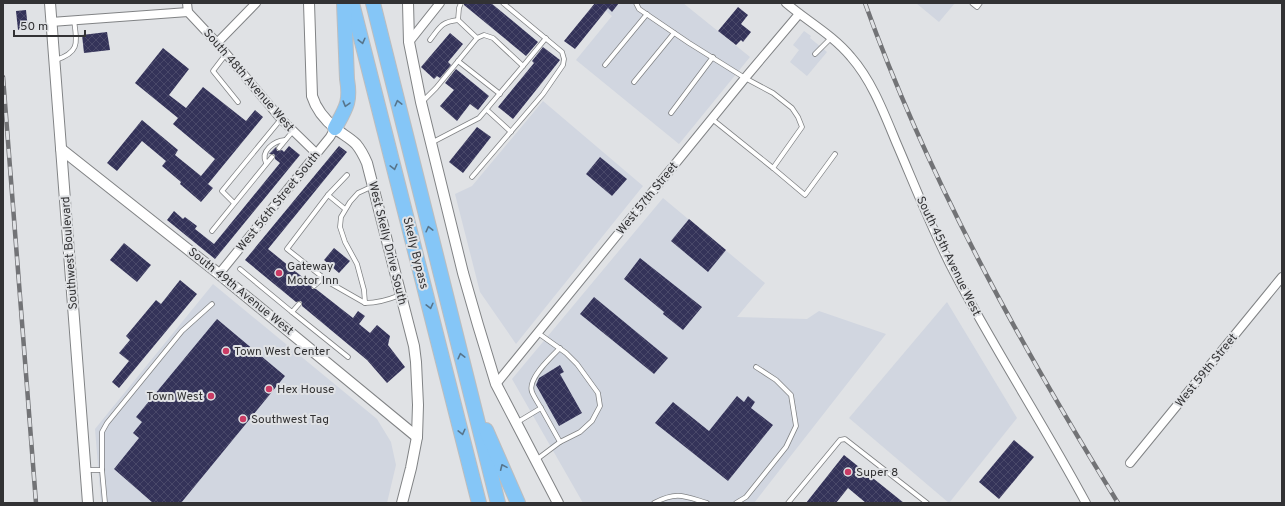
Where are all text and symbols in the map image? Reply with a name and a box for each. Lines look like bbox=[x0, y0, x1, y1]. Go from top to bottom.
scale bar bbox=[14, 12, 85, 38]
text: 50 m bbox=[20, 19, 48, 35]
street label: South 48th Avenue West bbox=[199, 26, 297, 135]
one-way arrow bbox=[357, 37, 366, 44]
one-way arrow bbox=[395, 100, 403, 106]
one-way arrow bbox=[342, 101, 351, 108]
street label: West 56th Street South bbox=[233, 148, 324, 255]
street label: West 57th Street bbox=[613, 159, 682, 238]
one-way arrow bbox=[389, 163, 398, 170]
street label: West Skelly Drive South bbox=[364, 180, 410, 307]
street label: South 45th Avenue West bbox=[912, 194, 984, 319]
street label: Southwest Boulevard bbox=[58, 196, 82, 310]
street label: Skelly Bypass bbox=[398, 216, 432, 291]
one-way arrow bbox=[426, 226, 434, 233]
street label: South 49th Avenue West bbox=[184, 244, 296, 339]
place label: Gateway Motor Inn bbox=[287, 259, 339, 289]
marker: Gateway Motor Inn bbox=[274, 268, 284, 278]
one-way arrow bbox=[425, 303, 433, 310]
street label: West 59th Street bbox=[1172, 330, 1241, 411]
place label: Town West Center bbox=[234, 344, 330, 360]
marker: Town West Center bbox=[221, 346, 231, 356]
one-way arrow bbox=[457, 352, 465, 359]
place label: Hex House bbox=[277, 382, 334, 398]
marker: Hex House bbox=[264, 384, 274, 394]
place label: Town West bbox=[146, 389, 203, 405]
marker: Town West bbox=[206, 391, 216, 401]
place label: Southwest Tag bbox=[251, 412, 329, 428]
marker: Southwest Tag bbox=[238, 414, 248, 424]
one-way arrow bbox=[457, 429, 465, 436]
one-way arrow bbox=[499, 464, 507, 471]
place label: Super 8 bbox=[856, 465, 898, 481]
marker: Super 8 bbox=[843, 467, 853, 477]

